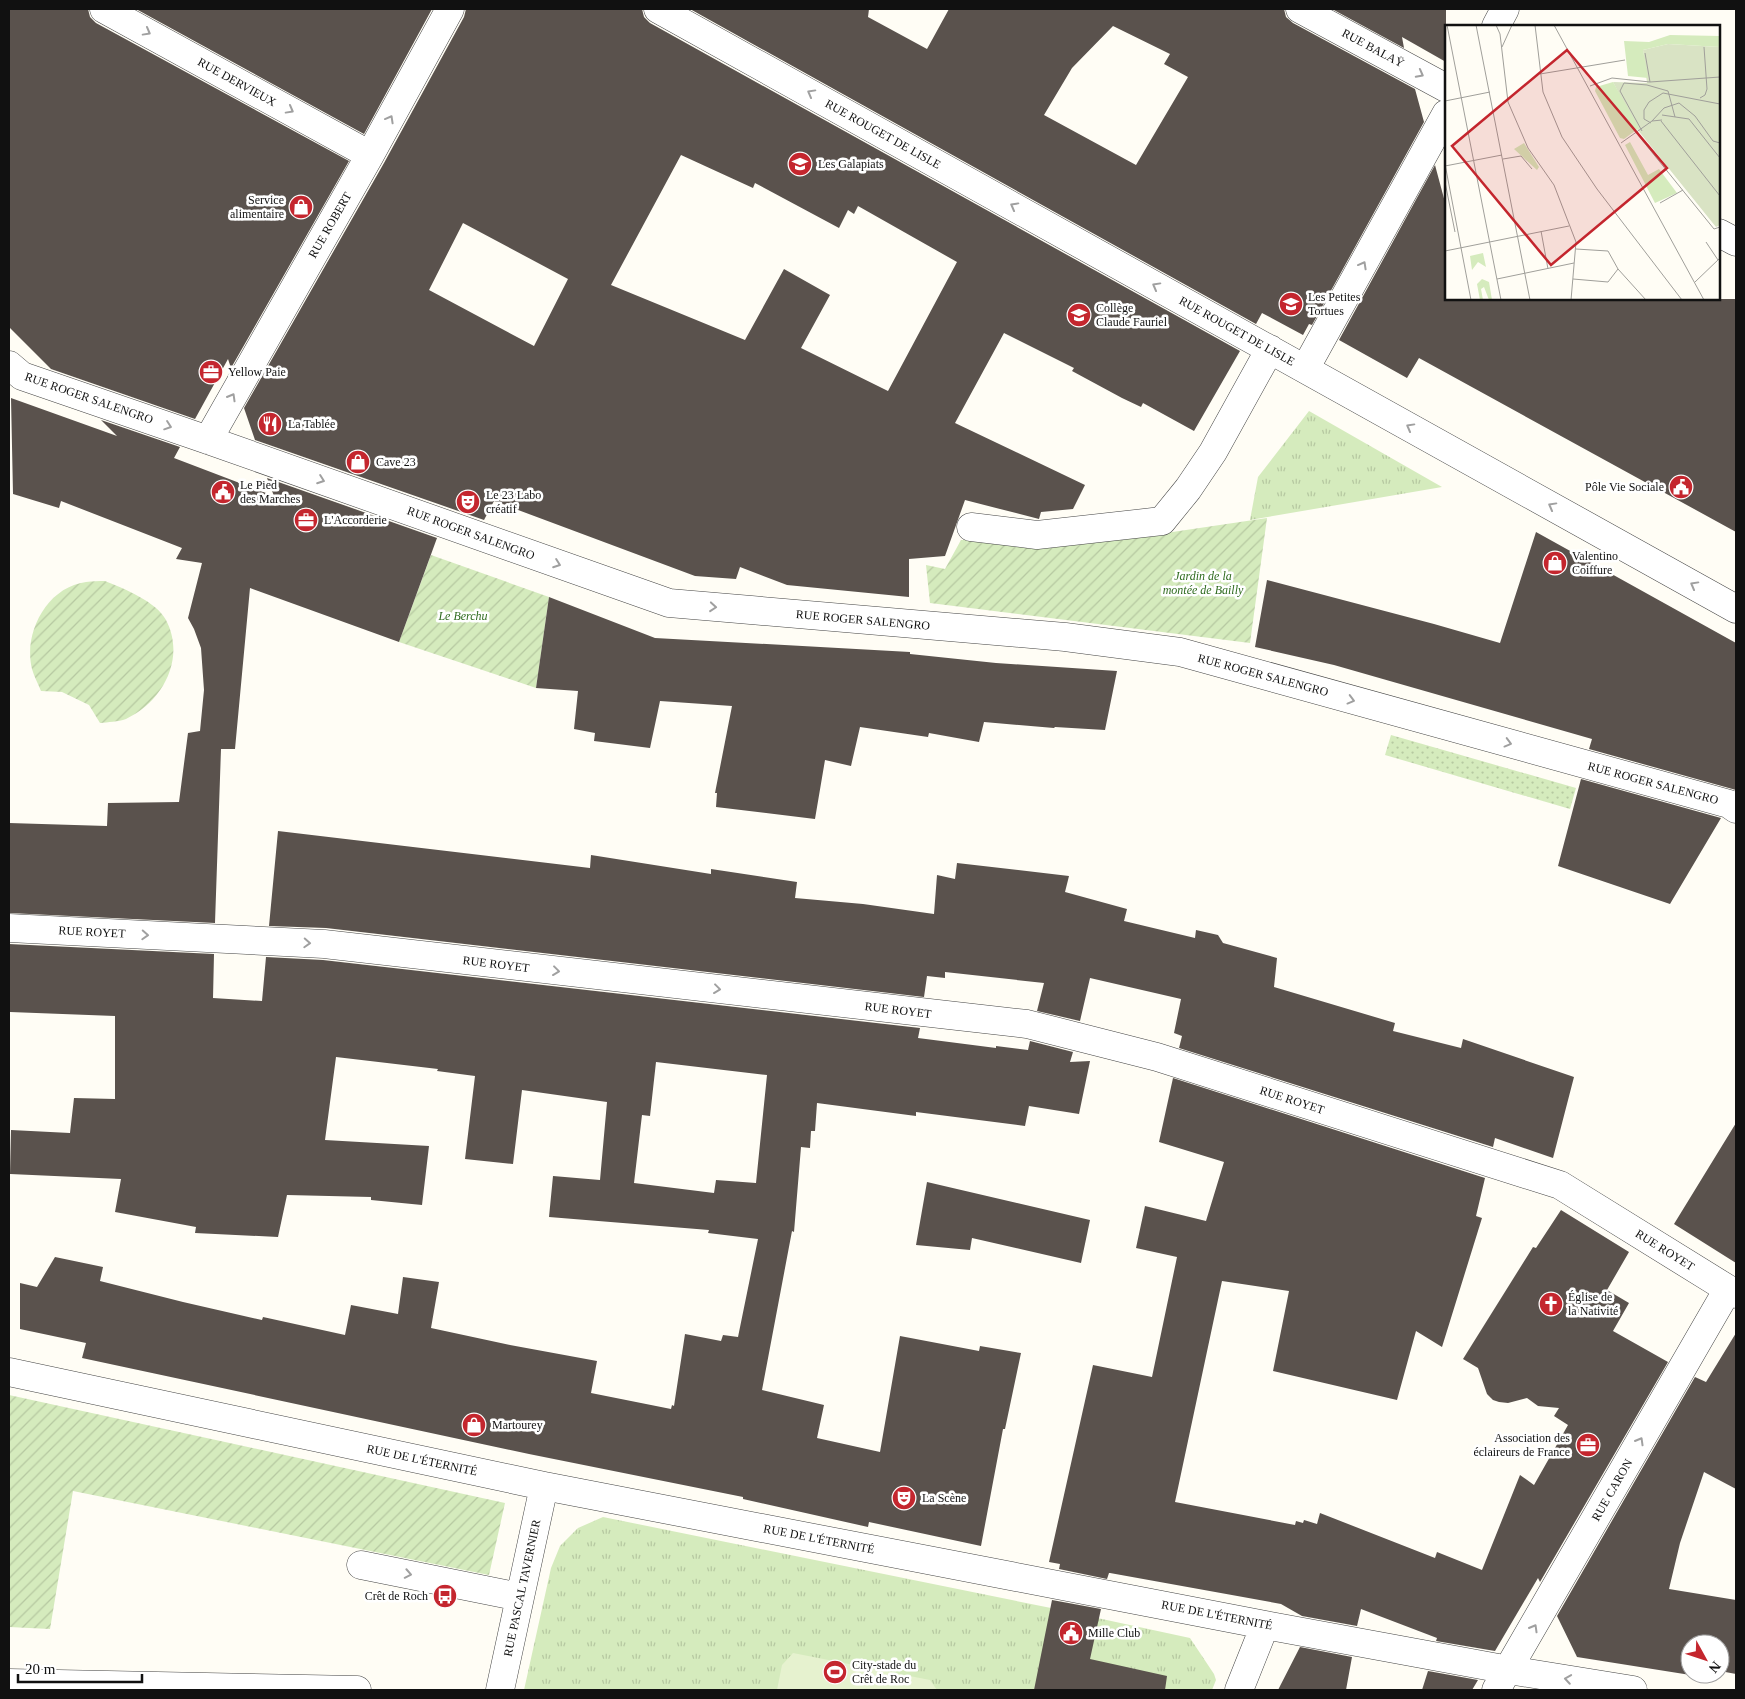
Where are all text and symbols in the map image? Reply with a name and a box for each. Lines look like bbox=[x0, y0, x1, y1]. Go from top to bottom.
inset map bbox=[1445, 25, 1720, 300]
one-way arrow bbox=[142, 26, 151, 36]
street label: RUE BALAŸ bbox=[1340, 26, 1407, 70]
street label: RUE DERVIEUX bbox=[195, 55, 279, 109]
one-way arrow bbox=[1414, 68, 1423, 78]
one-way arrow bbox=[807, 90, 816, 100]
street label: RUE ROUGET DE LISLE bbox=[823, 96, 943, 172]
one-way arrow bbox=[284, 104, 293, 114]
one-way arrow bbox=[384, 115, 394, 124]
school or university icon: Les Galapiats bbox=[787, 151, 813, 177]
place label: Les Galapiats bbox=[818, 157, 884, 171]
street label: RUE ROBERT bbox=[306, 189, 355, 260]
place label: Service alimentaire bbox=[230, 193, 284, 221]
shop icon: Service alimentaire bbox=[288, 194, 314, 220]
one-way arrow bbox=[1010, 203, 1019, 213]
one-way arrow bbox=[1357, 261, 1367, 270]
one-way arrow bbox=[1152, 282, 1161, 292]
place label: Les Petites Tortues bbox=[1308, 290, 1361, 318]
school or university icon: Les Petites Tortues bbox=[1278, 291, 1304, 317]
street label: RUE ROUGET DE LISLE bbox=[1177, 293, 1297, 369]
place label: Collège Claude Fauriel bbox=[1096, 301, 1168, 329]
school or university icon: Collège Claude Fauriel bbox=[1066, 302, 1092, 328]
office icon: Yellow Paie bbox=[198, 359, 224, 385]
place label: Yellow Paie bbox=[228, 365, 286, 379]
street label: RUE ROGER SALENGRO bbox=[23, 369, 155, 427]
one-way arrow bbox=[226, 394, 236, 403]
restaurant icon: La Tablée bbox=[257, 411, 283, 437]
place label: La Tablée bbox=[288, 417, 335, 431]
one-way arrow bbox=[163, 420, 172, 430]
one-way arrow bbox=[1406, 423, 1415, 433]
shop icon: Cave 23 bbox=[345, 449, 371, 475]
place label: Cave 23 bbox=[376, 455, 416, 469]
one-way arrow bbox=[317, 474, 325, 484]
public building icon: Pôle Vie Sociale bbox=[1668, 474, 1694, 500]
place label: Le Pied des Marches bbox=[240, 478, 301, 506]
public building icon: Le Pied des Marches bbox=[210, 479, 236, 505]
place label: Pôle Vie Sociale bbox=[1585, 480, 1664, 494]
place label: Le 23 Labo créatif bbox=[486, 488, 541, 516]
theatre icon: Le 23 Labo créatif bbox=[455, 489, 481, 515]
one-way arrow bbox=[1548, 502, 1557, 512]
street label: RUE ROGER SALENGRO bbox=[405, 503, 537, 563]
office icon: L'Accorderie bbox=[293, 507, 319, 533]
place label: L'Accorderie bbox=[324, 513, 387, 527]
place label: Valentino Coiffure bbox=[1572, 549, 1618, 577]
shop icon: Valentino Coiffure bbox=[1542, 550, 1568, 576]
one-way arrow bbox=[552, 558, 561, 568]
park label: Jardin de la montée de Bailly bbox=[1163, 569, 1244, 597]
one-way arrow bbox=[1690, 582, 1699, 592]
one-way arrow bbox=[709, 601, 717, 612]
street label: RUE ROGER SALENGRO bbox=[795, 607, 931, 633]
park label: Le Berchu bbox=[437, 609, 488, 623]
street label: RUE ROGER SALENGRO bbox=[1196, 651, 1330, 699]
one-way arrow bbox=[1346, 694, 1355, 704]
one-way arrow bbox=[1503, 737, 1512, 748]
street label: RUE ROGER SALENGRO bbox=[1586, 759, 1720, 807]
street label: RUE ROYET bbox=[58, 923, 126, 941]
one-way arrow bbox=[141, 929, 149, 940]
one-way arrow bbox=[303, 938, 311, 949]
street label: RUE ROYET bbox=[462, 953, 531, 975]
one-way arrow bbox=[552, 965, 560, 976]
one-way arrow bbox=[713, 983, 721, 994]
street label: RUE ROYET bbox=[864, 999, 933, 1021]
street label: RUE ROYET bbox=[1258, 1083, 1327, 1117]
street label: RUE ROYET bbox=[1633, 1226, 1698, 1274]
place label: Église de la Nativité bbox=[1568, 1290, 1618, 1318]
church icon: Église de la Nativité bbox=[1538, 1291, 1564, 1317]
shop icon: Martourey bbox=[461, 1412, 487, 1438]
place label: Martourey bbox=[492, 1418, 543, 1432]
place label: Association des éclaireurs de France bbox=[1473, 1431, 1570, 1459]
office icon: Association des éclaireurs de France bbox=[1575, 1432, 1601, 1458]
one-way arrow bbox=[1634, 1437, 1644, 1446]
street label: RUE DE L'ÉTERNITÉ bbox=[365, 1441, 479, 1479]
street label: RUE CARON bbox=[1589, 1456, 1635, 1523]
theatre icon: La Scène bbox=[891, 1485, 917, 1511]
place label: La Scène bbox=[922, 1491, 966, 1505]
street label: RUE PASCAL TAVERNIER bbox=[501, 1518, 543, 1658]
street label: RUE DE L'ÉTERNITÉ bbox=[762, 1521, 876, 1557]
one-way arrow bbox=[404, 1568, 413, 1579]
bus stop icon: Crêt de Roch bbox=[432, 1583, 458, 1609]
place label: Crêt de Roch bbox=[365, 1589, 428, 1603]
street label: RUE DE L'ÉTERNITÉ bbox=[1160, 1597, 1274, 1633]
public building icon: Mille Club bbox=[1058, 1620, 1084, 1646]
one-way arrow bbox=[1527, 1624, 1537, 1633]
place label: Mille Club bbox=[1088, 1626, 1140, 1640]
north arrow bbox=[1680, 1634, 1730, 1684]
scale bar bbox=[18, 1652, 141, 1684]
place label: City-stade du Crêt de Roc bbox=[852, 1658, 916, 1686]
text: N bbox=[1706, 1658, 1724, 1676]
sports icon: City-stade du Crêt de Roc bbox=[822, 1659, 848, 1685]
text: 20 m bbox=[25, 1661, 56, 1677]
one-way arrow bbox=[1564, 1675, 1572, 1685]

